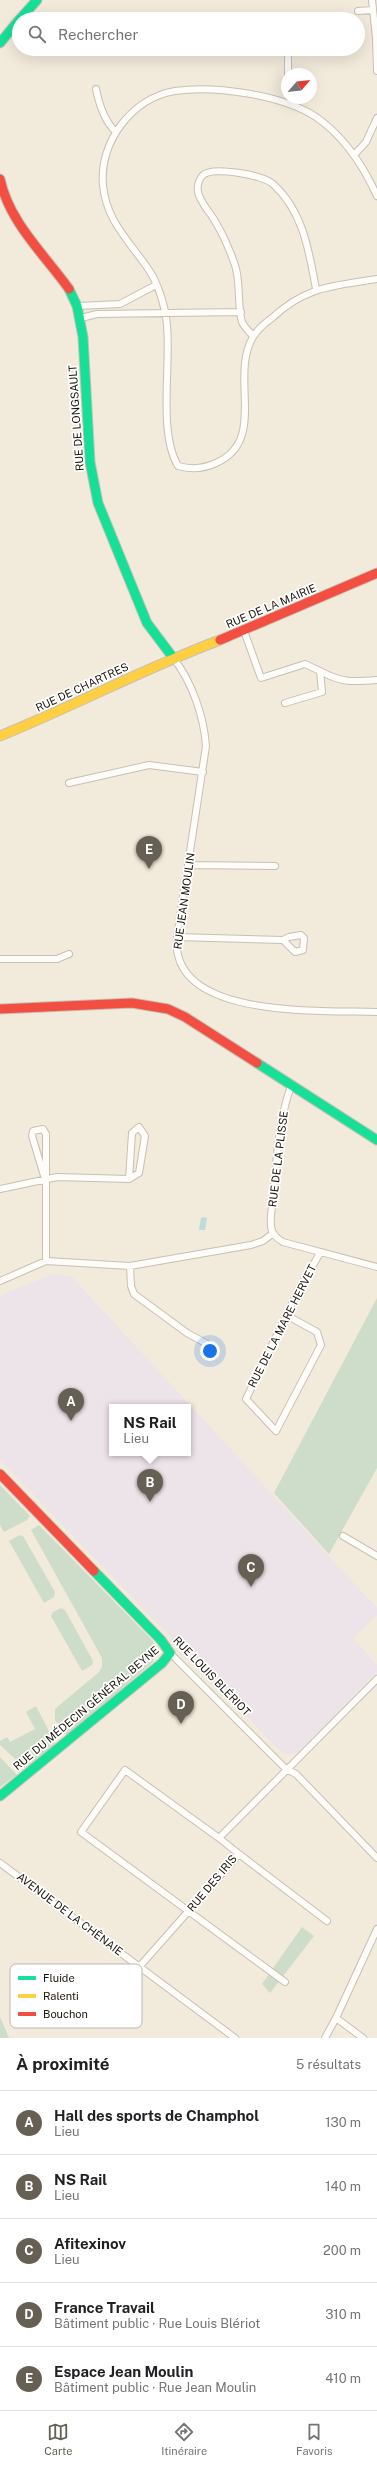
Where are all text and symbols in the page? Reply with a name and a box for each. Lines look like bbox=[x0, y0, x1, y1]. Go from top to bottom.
search box bbox=[12, 12, 365, 56]
icon: search bbox=[26, 23, 48, 45]
text: Rechercher bbox=[58, 26, 138, 43]
north arrow bbox=[281, 68, 317, 104]
street label: RUE DE LONGSAULT bbox=[66, 364, 86, 471]
street label: RUE DE LA MAIRIE bbox=[224, 582, 318, 630]
street label: RUE DE CHARTRES bbox=[34, 660, 130, 714]
pin: E bbox=[136, 836, 162, 869]
street label: RUE JEAN MOULIN bbox=[171, 852, 197, 950]
street label: RUE DE LA PLISSE bbox=[266, 1110, 290, 1208]
street label: RUE DE LA MARE HERVET bbox=[246, 1262, 319, 1390]
your location bbox=[200, 1341, 220, 1361]
pin: A bbox=[58, 1388, 84, 1421]
popup bbox=[109, 1404, 191, 1456]
text: NS Rail bbox=[123, 1414, 177, 1431]
text: Lieu bbox=[123, 1431, 149, 1446]
pin: B bbox=[137, 1469, 163, 1502]
pin: C bbox=[238, 1554, 264, 1587]
street label: RUE LOUIS BLÉRIOT bbox=[171, 1633, 254, 1718]
street label: RUE DU MÉDECIN GÉNÉRAL BEYNE bbox=[10, 1643, 161, 1772]
pin: D bbox=[168, 1691, 194, 1724]
street label: RUE DES IRIS bbox=[185, 1852, 239, 1914]
street label: AVENUE DE LA CHÊNAIE bbox=[15, 1870, 125, 1958]
legend bbox=[10, 1964, 142, 2028]
text: Fluide bbox=[43, 1972, 75, 1984]
text: Ralenti bbox=[43, 1990, 79, 2002]
text: Bouchon bbox=[43, 2008, 88, 2020]
text: À proximité bbox=[16, 2054, 110, 2074]
text: 5 résultats bbox=[296, 2057, 361, 2072]
text: Hall des sports de Champhol bbox=[54, 2107, 259, 2124]
text: A bbox=[24, 2115, 34, 2130]
text: 130 m bbox=[325, 2115, 361, 2130]
text: Lieu bbox=[54, 2124, 80, 2139]
text: NS Rail bbox=[54, 2171, 107, 2188]
text: B bbox=[25, 2179, 33, 2194]
text: 140 m bbox=[325, 2179, 361, 2194]
text: Lieu bbox=[54, 2188, 80, 2203]
text: Afitexinov bbox=[54, 2235, 126, 2252]
text: C bbox=[24, 2243, 34, 2258]
text: 200 m bbox=[323, 2243, 361, 2258]
text: Lieu bbox=[54, 2252, 80, 2267]
text: France Travail bbox=[54, 2299, 155, 2316]
text: D bbox=[24, 2307, 34, 2322]
text: 310 m bbox=[325, 2307, 361, 2322]
text: Bâtiment public · Rue Louis Blériot bbox=[54, 2316, 260, 2331]
text: Espace Jean Moulin bbox=[54, 2363, 193, 2380]
text: E bbox=[25, 2371, 33, 2386]
text: 410 m bbox=[325, 2371, 361, 2386]
text: Bâtiment public · Rue Jean Moulin bbox=[54, 2380, 256, 2395]
tab: Carte bbox=[44, 2421, 72, 2457]
tab: Itinéraire bbox=[161, 2421, 207, 2457]
tab: Favoris bbox=[296, 2421, 333, 2457]

